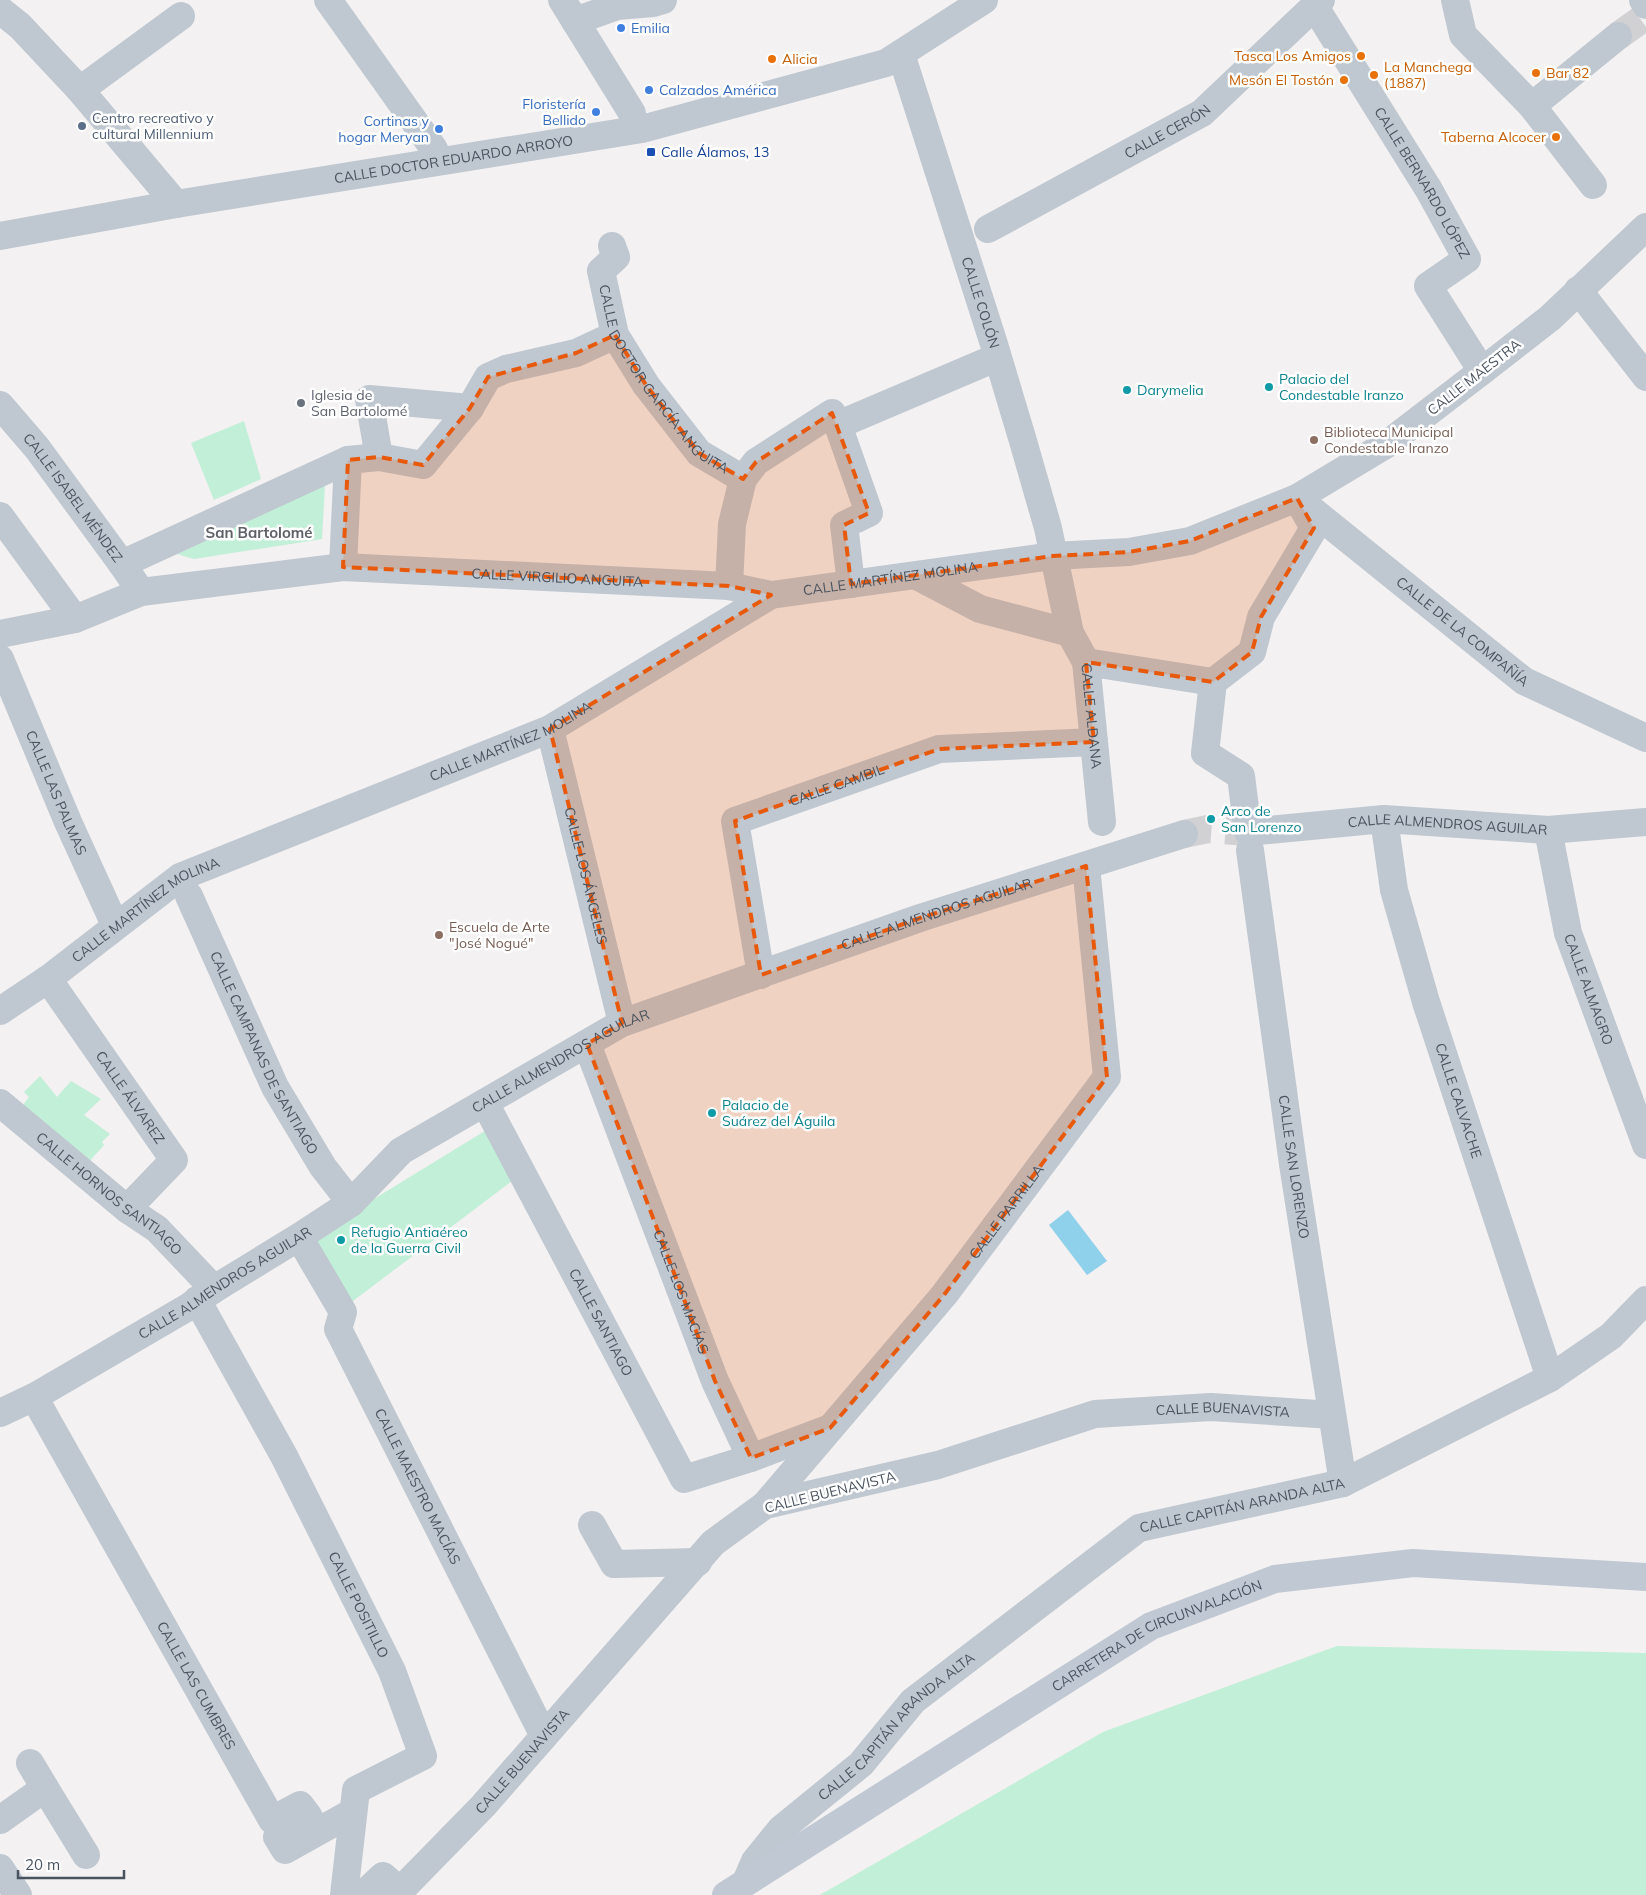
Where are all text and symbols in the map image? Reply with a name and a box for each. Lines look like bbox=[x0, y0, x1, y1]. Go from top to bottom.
place label: Emilia bbox=[631, 19, 670, 37]
marker: Emilia bbox=[615, 22, 627, 34]
place label: Tasca Los Amigos bbox=[1234, 47, 1351, 65]
place label: Alicia bbox=[782, 50, 818, 68]
marker: Tasca Los Amigos bbox=[1355, 50, 1367, 62]
marker: Alicia bbox=[766, 53, 778, 65]
place label: La Manchega (1887) bbox=[1384, 58, 1472, 92]
place label: Bar 82 bbox=[1546, 64, 1589, 82]
marker: Bar 82 bbox=[1530, 67, 1542, 79]
marker: La Manchega (1887) bbox=[1368, 69, 1380, 81]
place label: Mesón El Tostón bbox=[1229, 71, 1334, 89]
marker: Mesón El Tostón bbox=[1338, 74, 1350, 86]
place label: Calzados América bbox=[659, 81, 777, 99]
marker: Calzados América bbox=[643, 84, 655, 96]
place label: Floristería Bellido bbox=[522, 95, 586, 129]
street label: CALLE CERÓN bbox=[1121, 101, 1214, 162]
street label: CALLE BERNARDO LÓPEZ bbox=[1370, 104, 1474, 262]
marker: Floristería Bellido bbox=[590, 106, 602, 118]
place label: Centro recreativo y cultural Millennium bbox=[92, 109, 214, 143]
place label: Cortinas y hogar Meryan bbox=[338, 112, 430, 146]
marker: Centro recreativo y cultural Millennium bbox=[76, 120, 88, 132]
marker: Cortinas y hogar Meryan bbox=[433, 123, 445, 135]
place label: Taberna Alcocer bbox=[1441, 128, 1547, 146]
street label: CALLE DOCTOR EDUARDO ARROYO bbox=[333, 131, 574, 187]
marker: Taberna Alcocer bbox=[1550, 131, 1562, 143]
place label: Calle Álamos, 13 bbox=[661, 143, 770, 161]
marker: Calle Álamos, 13 bbox=[645, 146, 657, 158]
street label: CALLE COLÓN bbox=[958, 254, 1004, 351]
street label: CALLE DOCTOR GARCÍA ANGUITA bbox=[595, 283, 733, 478]
street label: CALLE MAESTRA bbox=[1424, 334, 1525, 419]
place label: Palacio del Condestable Iranzo bbox=[1279, 370, 1404, 404]
place label: Darymelia bbox=[1137, 381, 1204, 399]
marker: Palacio del Condestable Iranzo bbox=[1263, 381, 1275, 393]
marker: Darymelia bbox=[1121, 384, 1133, 396]
place label: Iglesia de San Bartolomé bbox=[311, 386, 407, 420]
marker: Iglesia de San Bartolomé bbox=[295, 397, 307, 409]
place label: Biblioteca Municipal Condestable Iranzo bbox=[1324, 423, 1453, 457]
street label: CALLE ISABEL MÉNDEZ bbox=[19, 429, 127, 566]
marker: Biblioteca Municipal Condestable Iranzo bbox=[1308, 434, 1320, 446]
district label: San Bartolomé bbox=[205, 523, 313, 542]
street label: CALLE MARTÍNEZ MOLINA bbox=[802, 557, 980, 599]
street label: CALLE VIRGILIO ANGUITA bbox=[471, 564, 644, 591]
street label: CALLE DE LA COMPAÑÍA bbox=[1393, 573, 1533, 691]
street label: CALLE ALDANA bbox=[1077, 662, 1106, 770]
street label: CALLE MARTÍNEZ MOLINA bbox=[427, 697, 596, 785]
street label: CALLE LAS PALMAS bbox=[22, 728, 91, 858]
street label: CALLE CAMBIL bbox=[787, 760, 887, 810]
place label: Arco de San Lorenzo bbox=[1221, 802, 1301, 836]
street label: CALLE LOS ÁNGELES bbox=[560, 805, 611, 946]
street label: CALLE ALMENDROS AGUILAR bbox=[1347, 810, 1549, 839]
marker: Arco de San Lorenzo bbox=[1205, 813, 1217, 825]
street label: CALLE MARTÍNEZ MOLINA bbox=[68, 853, 223, 966]
street label: CALLE ALMENDROS AGUILAR bbox=[839, 874, 1035, 954]
place label: Escuela de Arte "José Nogué" bbox=[449, 918, 550, 952]
marker: Escuela de Arte "José Nogué" bbox=[433, 929, 445, 941]
street label: CALLE ALMAGRO bbox=[1560, 931, 1617, 1048]
street label: CALLE CAMPANAS DE SANTIAGO bbox=[206, 948, 322, 1158]
street label: CALLE ALMENDROS AGUILAR bbox=[469, 1005, 652, 1117]
street label: CALLE CALVACHE bbox=[1431, 1041, 1486, 1161]
street label: CALLE ÁLVAREZ bbox=[92, 1047, 169, 1147]
street label: CALLE SAN LORENZO bbox=[1275, 1094, 1314, 1240]
place label: Palacio de Suárez del Águila bbox=[722, 1096, 836, 1130]
marker: Palacio de Suárez del Águila bbox=[706, 1107, 718, 1119]
street label: CALLE HORNOS SANTIAGO bbox=[32, 1128, 186, 1259]
street label: CALLE PARRILLA bbox=[965, 1160, 1048, 1263]
street label: CALLE ALMENDROS AGUILAR bbox=[135, 1222, 315, 1343]
place label: Refugio Antiaéreo de la Guerra Civil bbox=[351, 1223, 468, 1257]
street label: CALLE LOS MACÍAS bbox=[649, 1227, 713, 1357]
marker: Refugio Antiaéreo de la Guerra Civil bbox=[335, 1234, 347, 1246]
street label: CALLE SANTIAGO bbox=[565, 1265, 637, 1379]
street label: CALLE BUENAVISTA bbox=[1155, 1398, 1291, 1421]
street label: CALLE MAESTRO MACÍAS bbox=[371, 1405, 465, 1568]
street label: CALLE BUENAVISTA bbox=[763, 1467, 898, 1517]
street label: CALLE CAPITÁN ARANDA ALTA bbox=[1138, 1474, 1347, 1537]
street label: CALLE POSITILLO bbox=[324, 1548, 393, 1661]
street label: CARRETERA DE CIRCUNVALACIÓN bbox=[1048, 1576, 1265, 1696]
street label: CALLE LAS CUMBRES bbox=[153, 1618, 240, 1753]
street label: CALLE CAPITÁN ARANDA ALTA bbox=[814, 1648, 979, 1804]
street label: CALLE BUENAVISTA bbox=[471, 1704, 574, 1818]
scale bar bbox=[18, 1848, 124, 1880]
text: 20 m bbox=[25, 1855, 60, 1874]

